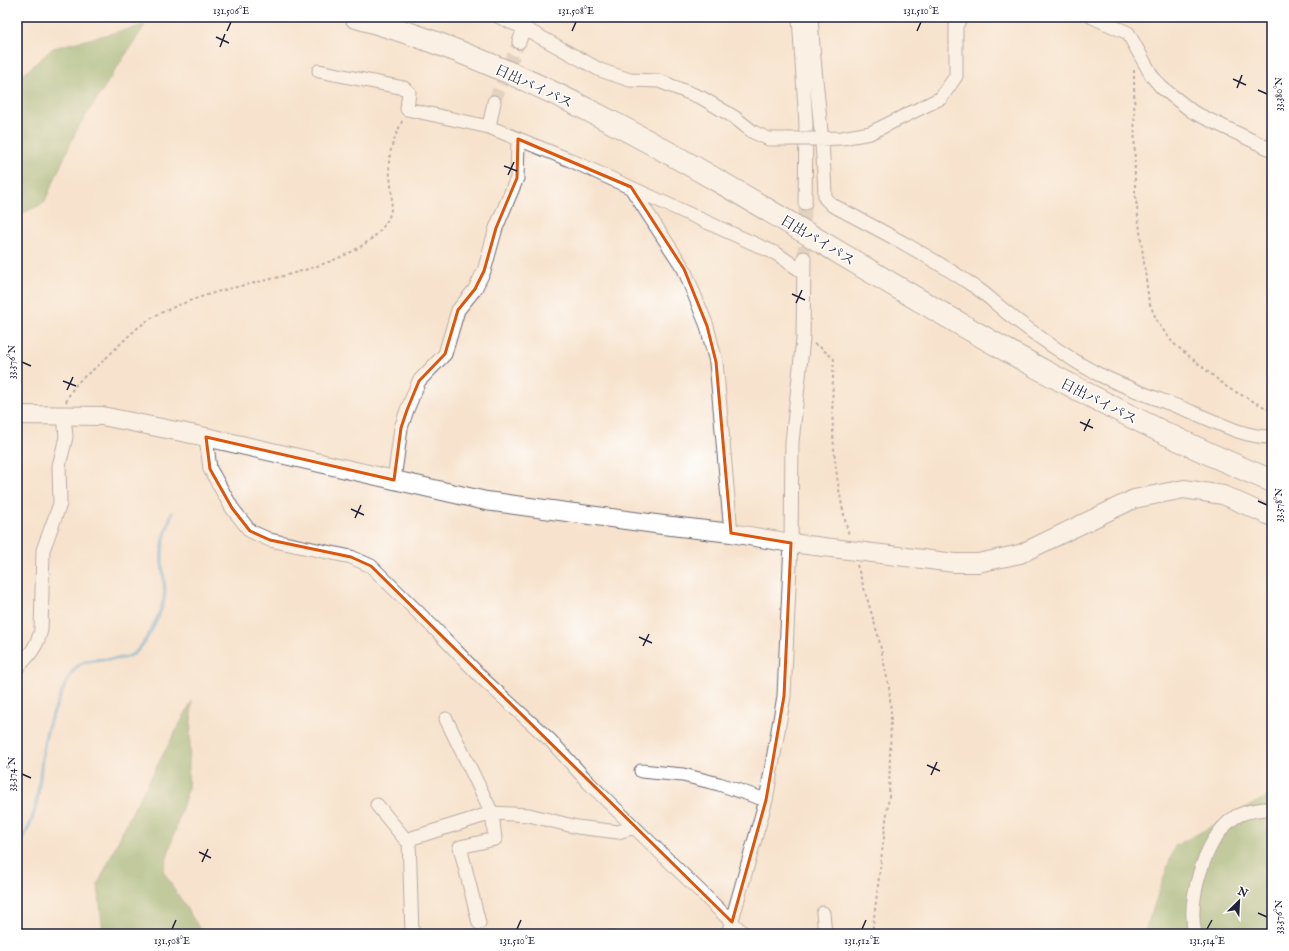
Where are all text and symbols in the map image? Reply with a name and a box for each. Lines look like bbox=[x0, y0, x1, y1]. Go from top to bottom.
text: 131.506°E bbox=[213, 5, 249, 18]
text: 131.508°E bbox=[558, 5, 594, 18]
text: 131.510°E bbox=[903, 5, 939, 18]
street label: 日出バイパス bbox=[492, 61, 575, 113]
text: 33.380°N bbox=[1273, 77, 1286, 111]
street label: 日出バイパス bbox=[777, 212, 858, 270]
text: 33.376°N bbox=[6, 345, 19, 379]
street label: 日出バイパス bbox=[1057, 375, 1140, 429]
text: 33.378°N bbox=[1273, 488, 1286, 522]
text: 33.374°N bbox=[6, 756, 19, 791]
north arrow bbox=[1219, 881, 1259, 921]
text: N bbox=[1235, 884, 1250, 901]
text: 33.376°N bbox=[1273, 900, 1286, 934]
text: 131.508°E bbox=[154, 935, 190, 948]
text: 131.510°E bbox=[499, 935, 535, 948]
text: 131.512°E bbox=[844, 935, 880, 948]
text: 131.514°E bbox=[1189, 935, 1225, 948]

